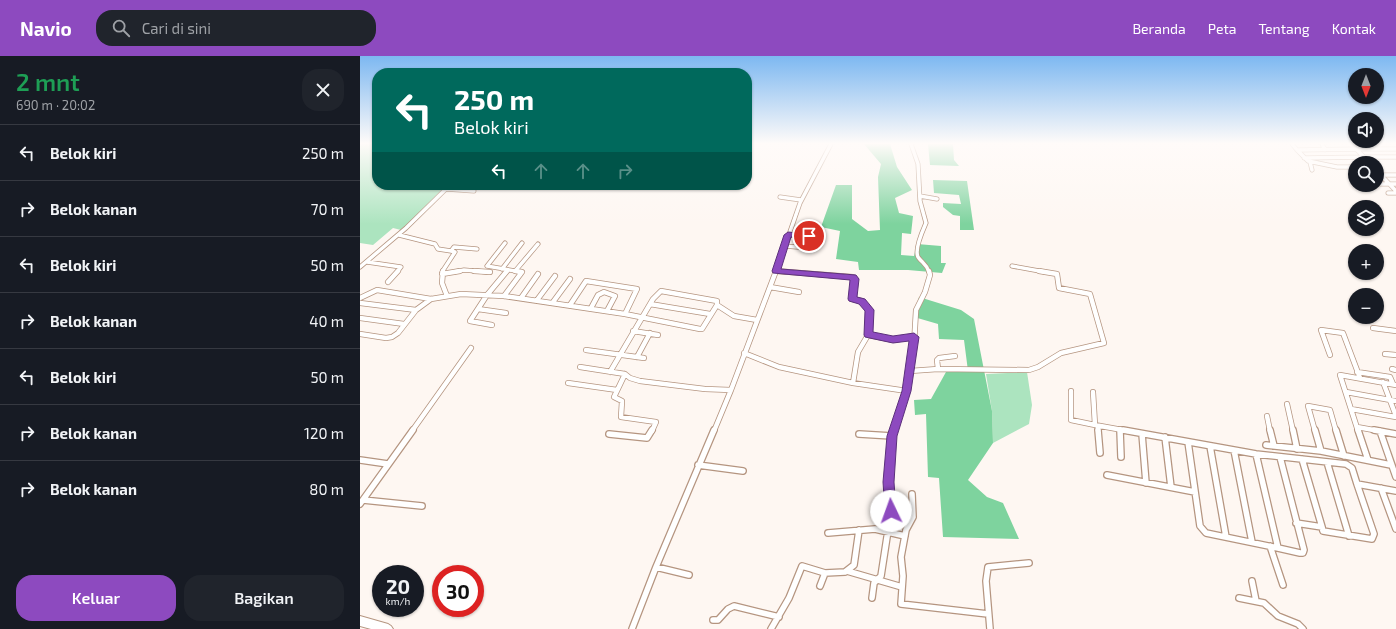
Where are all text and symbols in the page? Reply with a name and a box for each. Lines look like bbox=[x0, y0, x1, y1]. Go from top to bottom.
search box bbox=[96, 10, 376, 46]
text: Navio bbox=[20, 17, 72, 40]
icon: search bbox=[110, 17, 132, 39]
text: Cari di sini bbox=[142, 19, 211, 37]
text: Beranda bbox=[1132, 20, 1186, 37]
text: Peta bbox=[1208, 20, 1236, 37]
text: Tentang bbox=[1258, 20, 1310, 37]
text: Kontak bbox=[1332, 20, 1376, 37]
text: 2 mnt bbox=[16, 67, 80, 96]
north arrow bbox=[1348, 68, 1384, 104]
map controls bbox=[1348, 68, 1384, 324]
button: close bbox=[302, 69, 344, 111]
text: 250 m bbox=[454, 82, 534, 116]
icon: left bbox=[388, 84, 440, 136]
text: 690 m · 20:02 bbox=[16, 97, 95, 113]
button: sound bbox=[1348, 112, 1384, 148]
text: Belok kiri bbox=[454, 116, 529, 138]
icon: left bbox=[16, 142, 38, 164]
text: Belok kiri bbox=[50, 144, 116, 162]
text: 250 m bbox=[302, 144, 344, 162]
button: search bbox=[1348, 156, 1384, 192]
icon: left bbox=[488, 160, 510, 182]
icon: ahead bbox=[530, 160, 552, 182]
icon: ahead bbox=[572, 160, 594, 182]
icon: right bbox=[614, 160, 636, 182]
icon: right bbox=[16, 198, 38, 220]
text: Belok kanan bbox=[50, 200, 137, 218]
text: 70 m bbox=[311, 200, 344, 218]
button: layers bbox=[1348, 200, 1384, 236]
pin bbox=[792, 219, 826, 253]
icon: arrive bbox=[798, 225, 820, 247]
button: + bbox=[1348, 244, 1384, 280]
icon: left bbox=[16, 254, 38, 276]
text: Belok kiri bbox=[50, 256, 116, 274]
text: 50 m bbox=[310, 256, 344, 274]
button: − bbox=[1348, 288, 1384, 324]
icon: right bbox=[16, 310, 38, 332]
text: Belok kanan bbox=[50, 312, 137, 330]
text: 40 m bbox=[309, 312, 344, 330]
icon: left bbox=[16, 366, 38, 388]
text: Belok kiri bbox=[50, 368, 116, 386]
text: 50 m bbox=[310, 368, 344, 386]
icon: right bbox=[16, 422, 38, 444]
text: Belok kanan bbox=[50, 424, 137, 442]
text: 120 m bbox=[304, 424, 344, 442]
icon: right bbox=[16, 478, 38, 500]
text: Belok kanan bbox=[50, 480, 137, 498]
text: 80 m bbox=[309, 480, 344, 498]
position arrow bbox=[870, 490, 912, 532]
speed limit sign: 30 bbox=[432, 565, 484, 617]
text: 20 bbox=[386, 574, 410, 598]
button: Keluar bbox=[16, 575, 176, 621]
button: Bagikan bbox=[184, 575, 344, 621]
text: km/h bbox=[386, 595, 410, 607]

